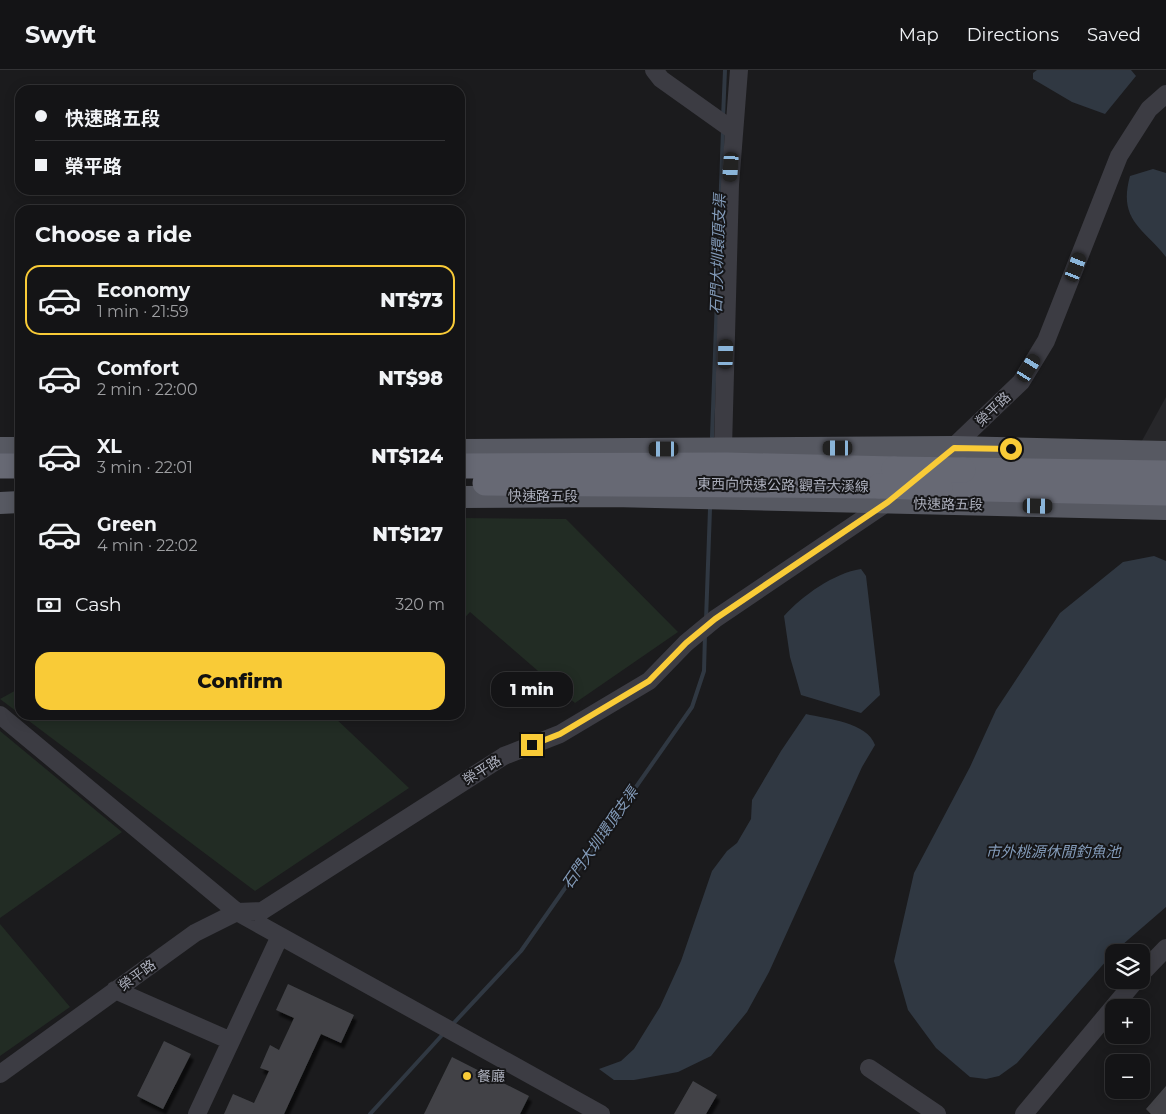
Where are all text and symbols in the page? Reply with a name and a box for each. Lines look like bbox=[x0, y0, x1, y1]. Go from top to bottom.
text: Swyft bbox=[25, 20, 96, 49]
text: Map bbox=[899, 24, 939, 46]
text: Directions bbox=[967, 24, 1059, 46]
text: Saved bbox=[1087, 24, 1141, 46]
text: 快速路五段 bbox=[65, 107, 160, 130]
car bbox=[722, 152, 739, 182]
text: 榮平路 bbox=[65, 155, 122, 178]
water label: 石門大圳環頂支渠 bbox=[706, 192, 729, 314]
text: Choose a ride bbox=[35, 221, 192, 248]
car bbox=[1063, 250, 1088, 284]
icon: car bbox=[37, 278, 82, 323]
text: Economy bbox=[97, 279, 190, 302]
text: NT$73 bbox=[380, 289, 443, 312]
text: 1 min · 21:59 bbox=[97, 302, 189, 321]
car bbox=[717, 339, 734, 369]
car bbox=[1014, 351, 1043, 385]
icon: car bbox=[37, 356, 82, 401]
text: Comfort bbox=[97, 357, 179, 380]
text: NT$98 bbox=[379, 367, 443, 390]
text: 2 min · 22:00 bbox=[97, 380, 198, 399]
street label: 榮平路 bbox=[972, 388, 1014, 430]
icon: car bbox=[37, 434, 82, 479]
text: XL bbox=[97, 435, 122, 458]
route start bbox=[1000, 438, 1022, 460]
car bbox=[823, 441, 853, 456]
car bbox=[649, 442, 679, 457]
text: NT$124 bbox=[371, 445, 443, 468]
text: 3 min · 22:01 bbox=[97, 458, 193, 477]
street label: 東西向快速公路 觀音大溪線 bbox=[697, 475, 869, 495]
street label: 快速路五段 bbox=[508, 487, 578, 505]
street label: 快速路五段 bbox=[913, 494, 983, 514]
car bbox=[1022, 498, 1053, 514]
icon: car bbox=[37, 512, 82, 557]
text: Green bbox=[97, 513, 157, 536]
text: NT$127 bbox=[372, 523, 443, 546]
text: 4 min · 22:02 bbox=[97, 536, 198, 555]
icon: cash bbox=[35, 591, 63, 619]
text: Cash bbox=[75, 593, 122, 616]
text: 320 m bbox=[395, 595, 445, 614]
button: Confirm bbox=[35, 652, 445, 710]
callout: 1 min bbox=[491, 672, 573, 708]
text: 1 min bbox=[510, 680, 554, 699]
route end bbox=[521, 734, 543, 756]
street label: 榮平路 bbox=[459, 751, 505, 789]
water label: 石門大圳環頂支渠 bbox=[557, 781, 643, 892]
water label: 市外桃源休閒釣魚池 bbox=[985, 842, 1122, 861]
map controls bbox=[1105, 944, 1150, 1099]
button: layers bbox=[1105, 944, 1150, 989]
street label: 榮平路 bbox=[115, 955, 159, 995]
button: + bbox=[1105, 999, 1150, 1044]
button: − bbox=[1105, 1054, 1150, 1099]
place label: 餐廳 bbox=[477, 1067, 505, 1085]
marker: 餐廳 bbox=[461, 1070, 473, 1082]

